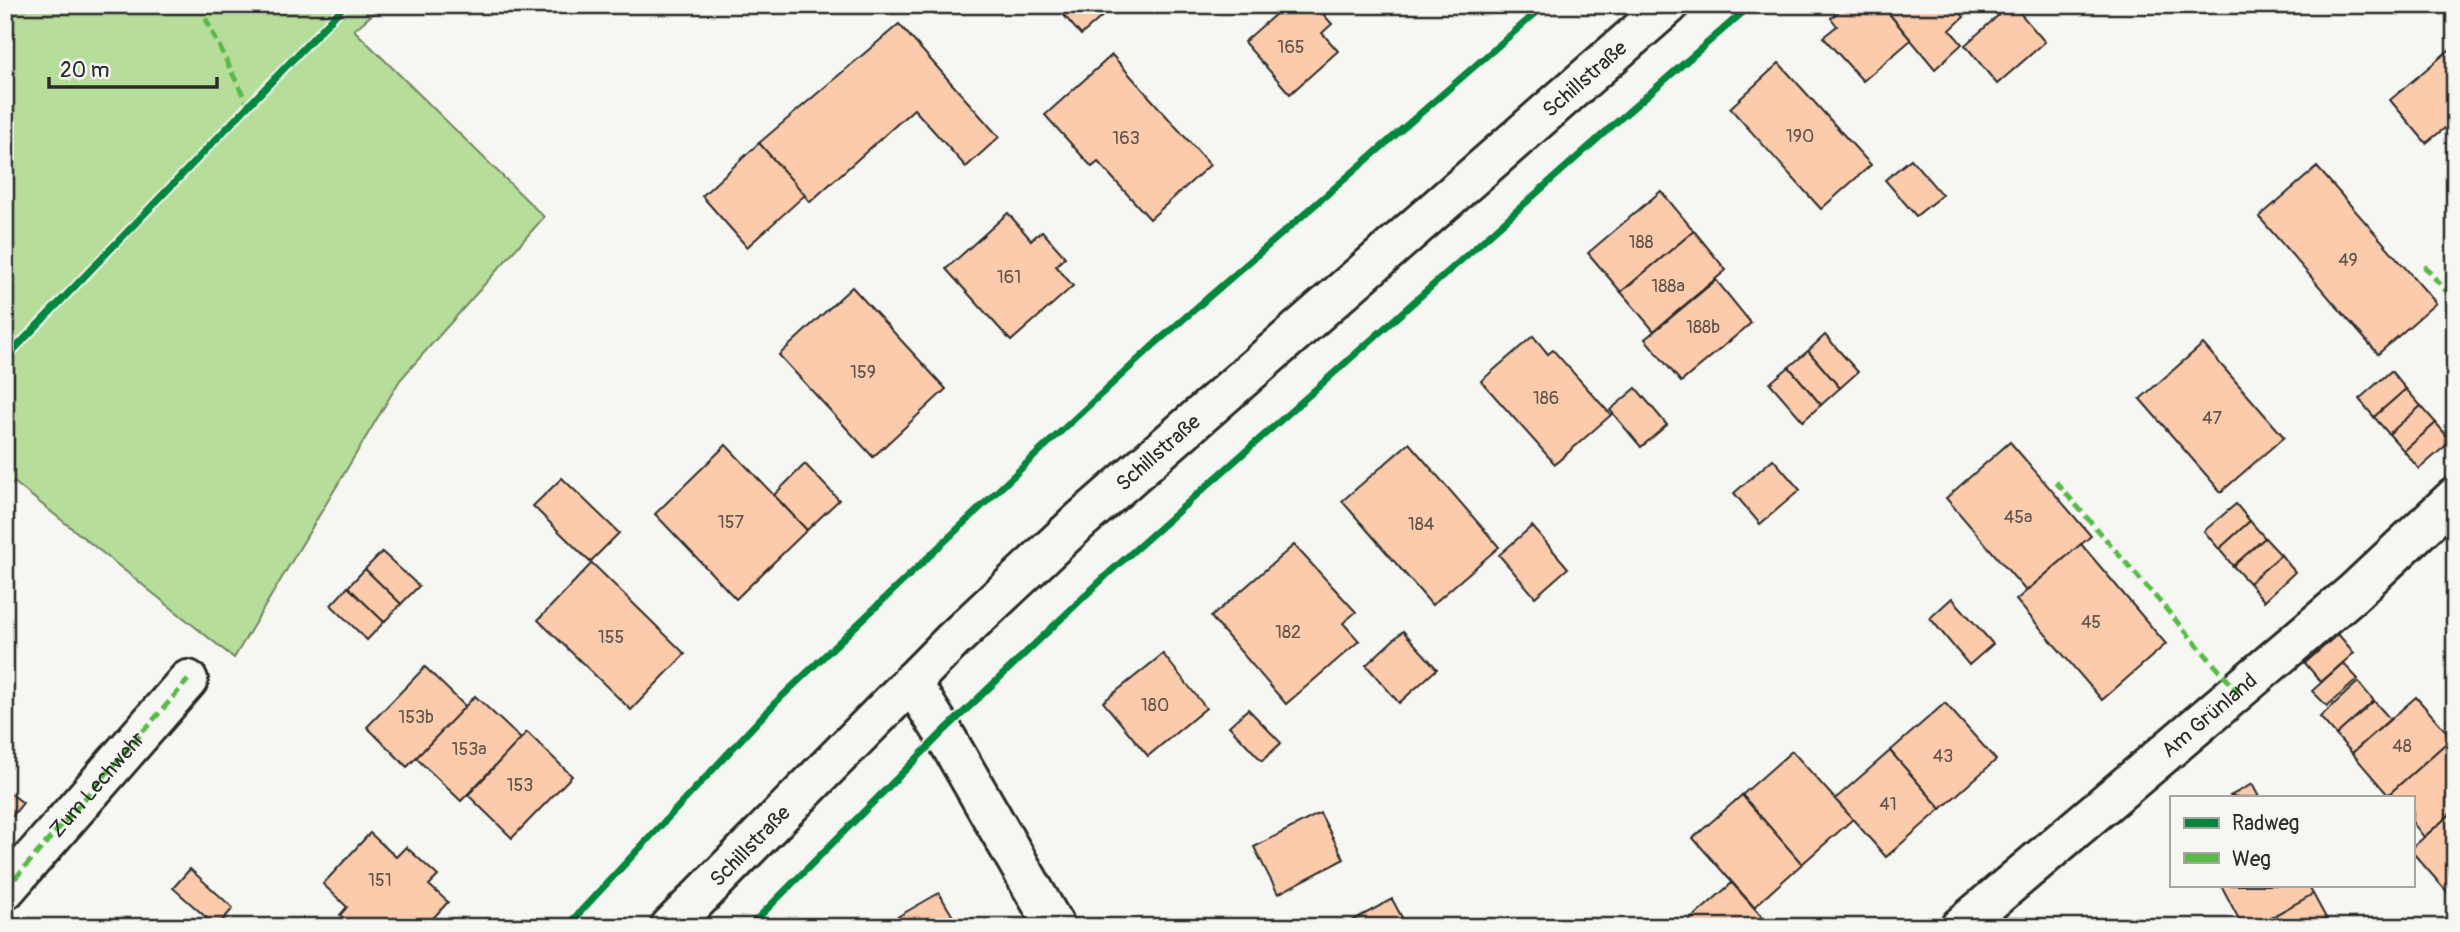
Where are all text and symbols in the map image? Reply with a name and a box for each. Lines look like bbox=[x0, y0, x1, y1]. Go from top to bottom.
street label: Schillstraße bbox=[1537, 34, 1633, 123]
house number: 165 bbox=[1277, 36, 1305, 59]
scale bar bbox=[49, 46, 217, 90]
text: 20 m bbox=[60, 57, 109, 84]
house number: 190 bbox=[1786, 125, 1814, 148]
house number: 163 bbox=[1112, 127, 1140, 150]
house number: 188 bbox=[1628, 231, 1654, 254]
house number: 49 bbox=[2338, 249, 2358, 272]
house number: 161 bbox=[997, 266, 1021, 289]
house number: 188a bbox=[1651, 275, 1685, 298]
house number: 188b bbox=[1686, 316, 1720, 339]
house number: 159 bbox=[850, 361, 876, 384]
house number: 186 bbox=[1533, 387, 1559, 410]
house number: 47 bbox=[2202, 407, 2222, 430]
street label: Schillstraße bbox=[1110, 408, 1206, 497]
house number: 45a bbox=[2004, 506, 2032, 529]
house number: 157 bbox=[718, 511, 745, 534]
house number: 184 bbox=[1408, 513, 1435, 536]
house number: 45 bbox=[2081, 611, 2101, 634]
house number: 182 bbox=[1275, 621, 1301, 644]
house number: 155 bbox=[598, 626, 624, 649]
street label: Am Grünland bbox=[2156, 667, 2262, 763]
house number: 180 bbox=[1141, 694, 1169, 717]
house number: 153b bbox=[398, 706, 434, 729]
street label: Zum Lechwehr bbox=[43, 725, 151, 843]
house number: 48 bbox=[2392, 735, 2412, 758]
house number: 153a bbox=[451, 738, 487, 761]
house number: 43 bbox=[1933, 745, 1953, 768]
house number: 153 bbox=[507, 774, 533, 797]
house number: 41 bbox=[1879, 793, 1897, 816]
legend bbox=[2170, 796, 2414, 886]
street label: Schillstraße bbox=[704, 799, 797, 892]
text: Radweg bbox=[2232, 810, 2299, 837]
text: Weg bbox=[2232, 846, 2271, 873]
house number: 151 bbox=[368, 869, 392, 892]

